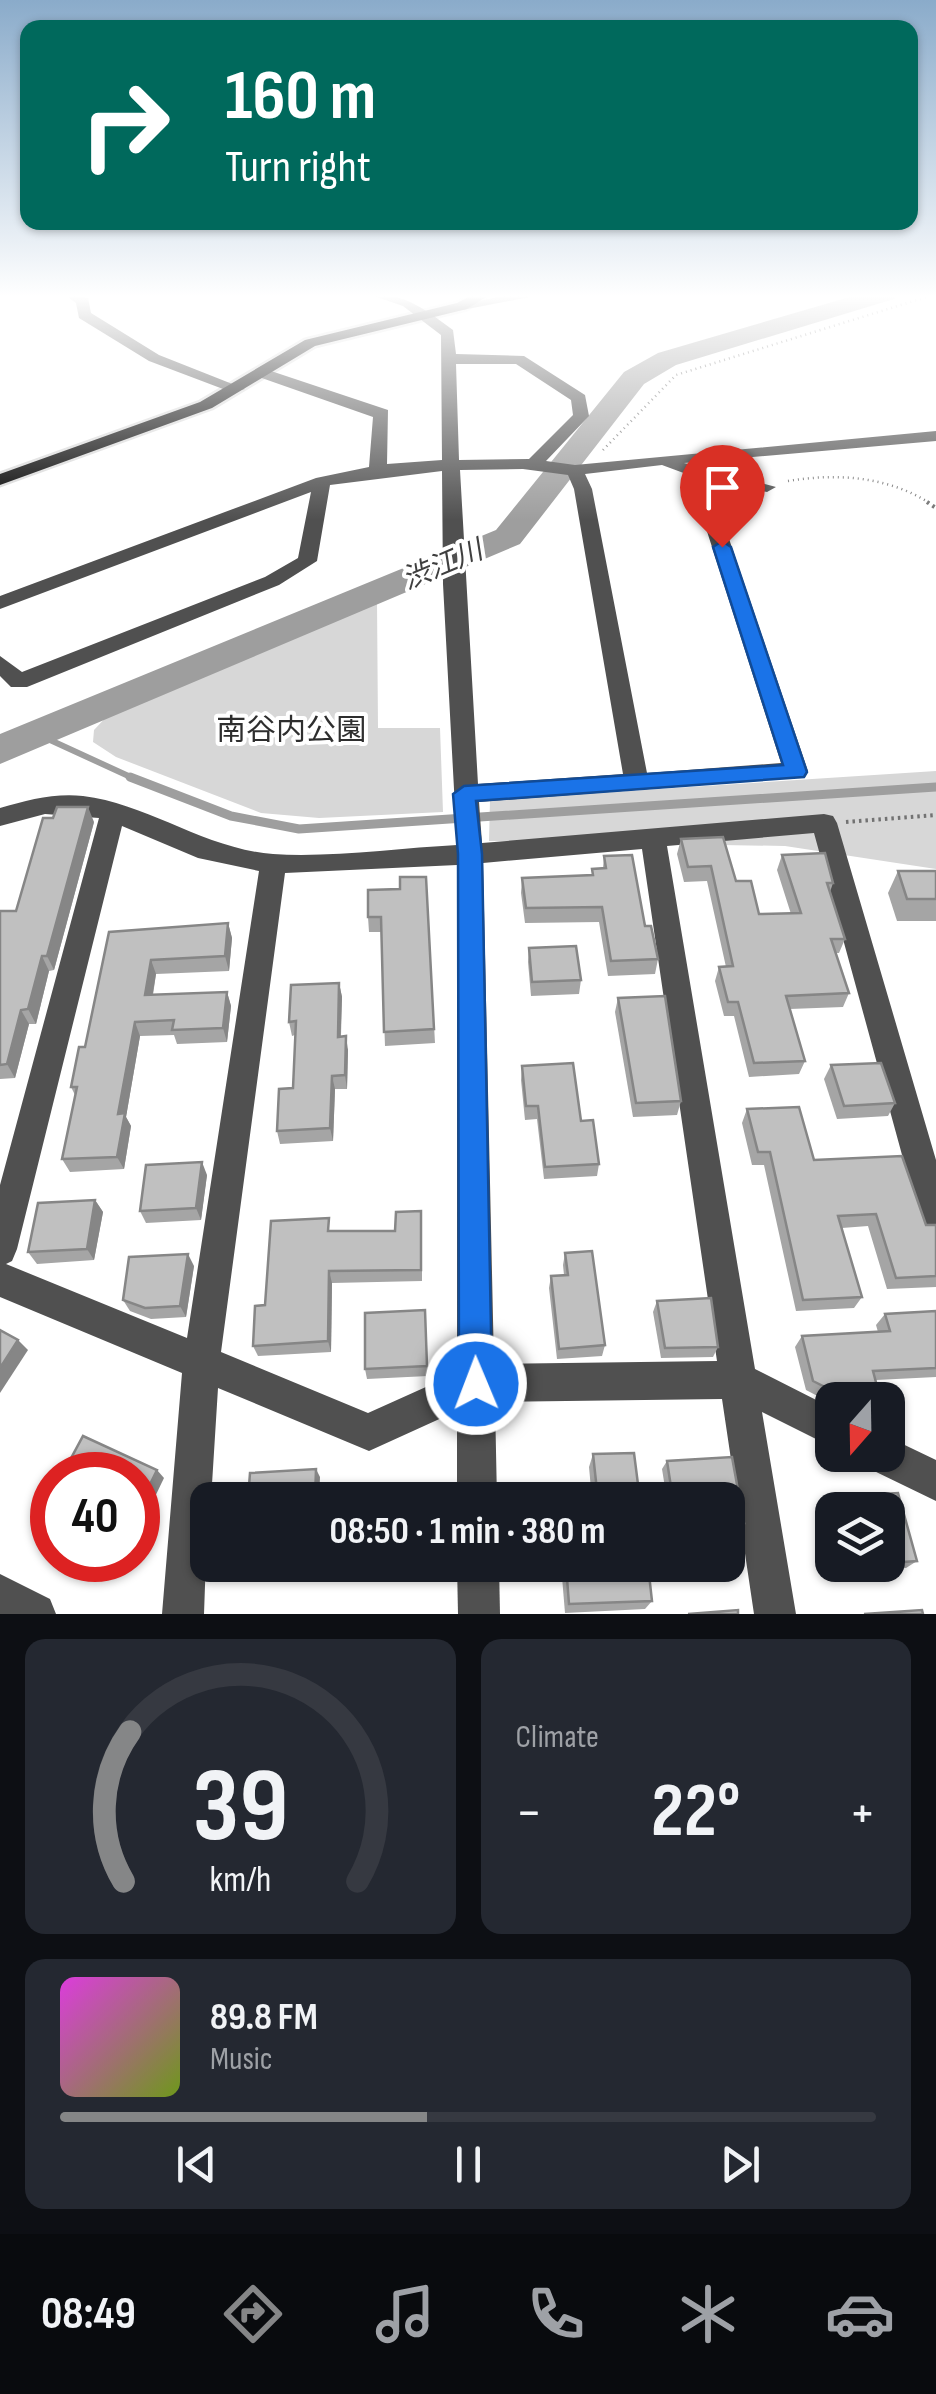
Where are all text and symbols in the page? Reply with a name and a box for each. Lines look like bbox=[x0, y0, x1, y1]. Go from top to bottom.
text: 160 m bbox=[225, 55, 376, 139]
icon: right bbox=[60, 60, 190, 190]
text: Turn right bbox=[225, 140, 371, 195]
pin bbox=[680, 445, 765, 548]
icon: arrive bbox=[695, 460, 750, 515]
water label: 渋江川 bbox=[397, 533, 490, 597]
park label: 南谷内公園 bbox=[216, 713, 366, 749]
position arrow bbox=[424, 1332, 528, 1436]
north arrow bbox=[815, 1382, 905, 1472]
map controls bbox=[815, 1382, 905, 1582]
speed limit sign: 40 bbox=[30, 1452, 160, 1582]
button: layers bbox=[815, 1492, 905, 1582]
text: 08:50 · 1 min · 380 m bbox=[330, 1509, 605, 1554]
text: Climate bbox=[516, 1718, 599, 1757]
text: 39 bbox=[192, 1745, 288, 1870]
text: 22° bbox=[651, 1767, 740, 1858]
text: − bbox=[516, 1780, 542, 1847]
text: + bbox=[849, 1780, 876, 1847]
text: km/h bbox=[209, 1859, 271, 1902]
text: 89.8 FM bbox=[210, 1995, 318, 2040]
text: Music bbox=[210, 2040, 273, 2079]
icon: previous bbox=[169, 2137, 224, 2192]
icon: pause bbox=[441, 2137, 496, 2192]
icon: next bbox=[713, 2137, 768, 2192]
icon: directions bbox=[218, 2279, 288, 2349]
icon: music bbox=[370, 2279, 440, 2349]
icon: phone bbox=[521, 2279, 591, 2349]
icon: climate bbox=[673, 2279, 743, 2349]
icon: car bbox=[825, 2279, 895, 2349]
text: 08:49 bbox=[41, 2287, 136, 2342]

